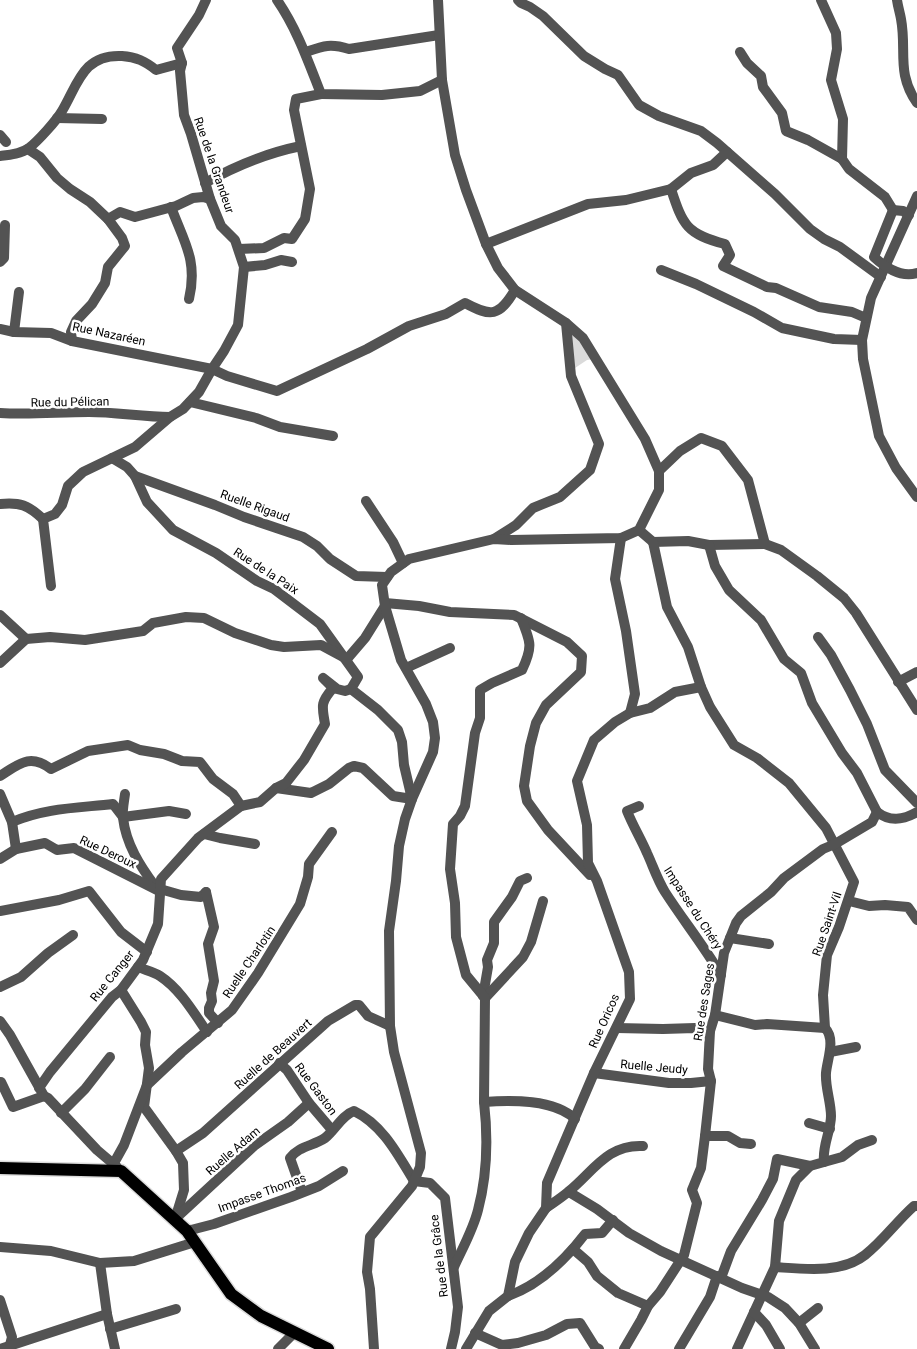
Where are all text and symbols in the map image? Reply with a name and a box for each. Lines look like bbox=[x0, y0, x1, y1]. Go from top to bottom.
street label: Rue de la Grandeur bbox=[191, 115, 237, 215]
street label: Rue Nazaréen bbox=[71, 319, 147, 349]
street label: Rue du Pélican bbox=[30, 394, 110, 410]
street label: Ruelle Rigaud bbox=[219, 487, 291, 525]
street label: Rue de la Paix bbox=[231, 545, 301, 597]
street label: Rue Deroux bbox=[77, 833, 139, 871]
street label: Impasse du Chéry bbox=[661, 864, 725, 952]
street label: Rue Saint-Vil bbox=[809, 890, 845, 958]
street label: Ruelle Charlotin bbox=[220, 923, 278, 1001]
street label: Rue Canger bbox=[87, 948, 137, 1004]
street label: Rue des Sages bbox=[691, 962, 717, 1042]
street label: Rue Oricos bbox=[586, 992, 622, 1050]
street label: Ruelle de Beauvert bbox=[232, 1016, 315, 1092]
street label: Ruelle Jeudy bbox=[620, 1057, 689, 1077]
street label: Rue Gaston bbox=[292, 1060, 340, 1118]
street label: Ruelle Adam bbox=[203, 1124, 263, 1178]
street label: Impasse Thomas bbox=[216, 1171, 308, 1215]
street label: Rue de la Grâce bbox=[427, 1214, 451, 1298]

